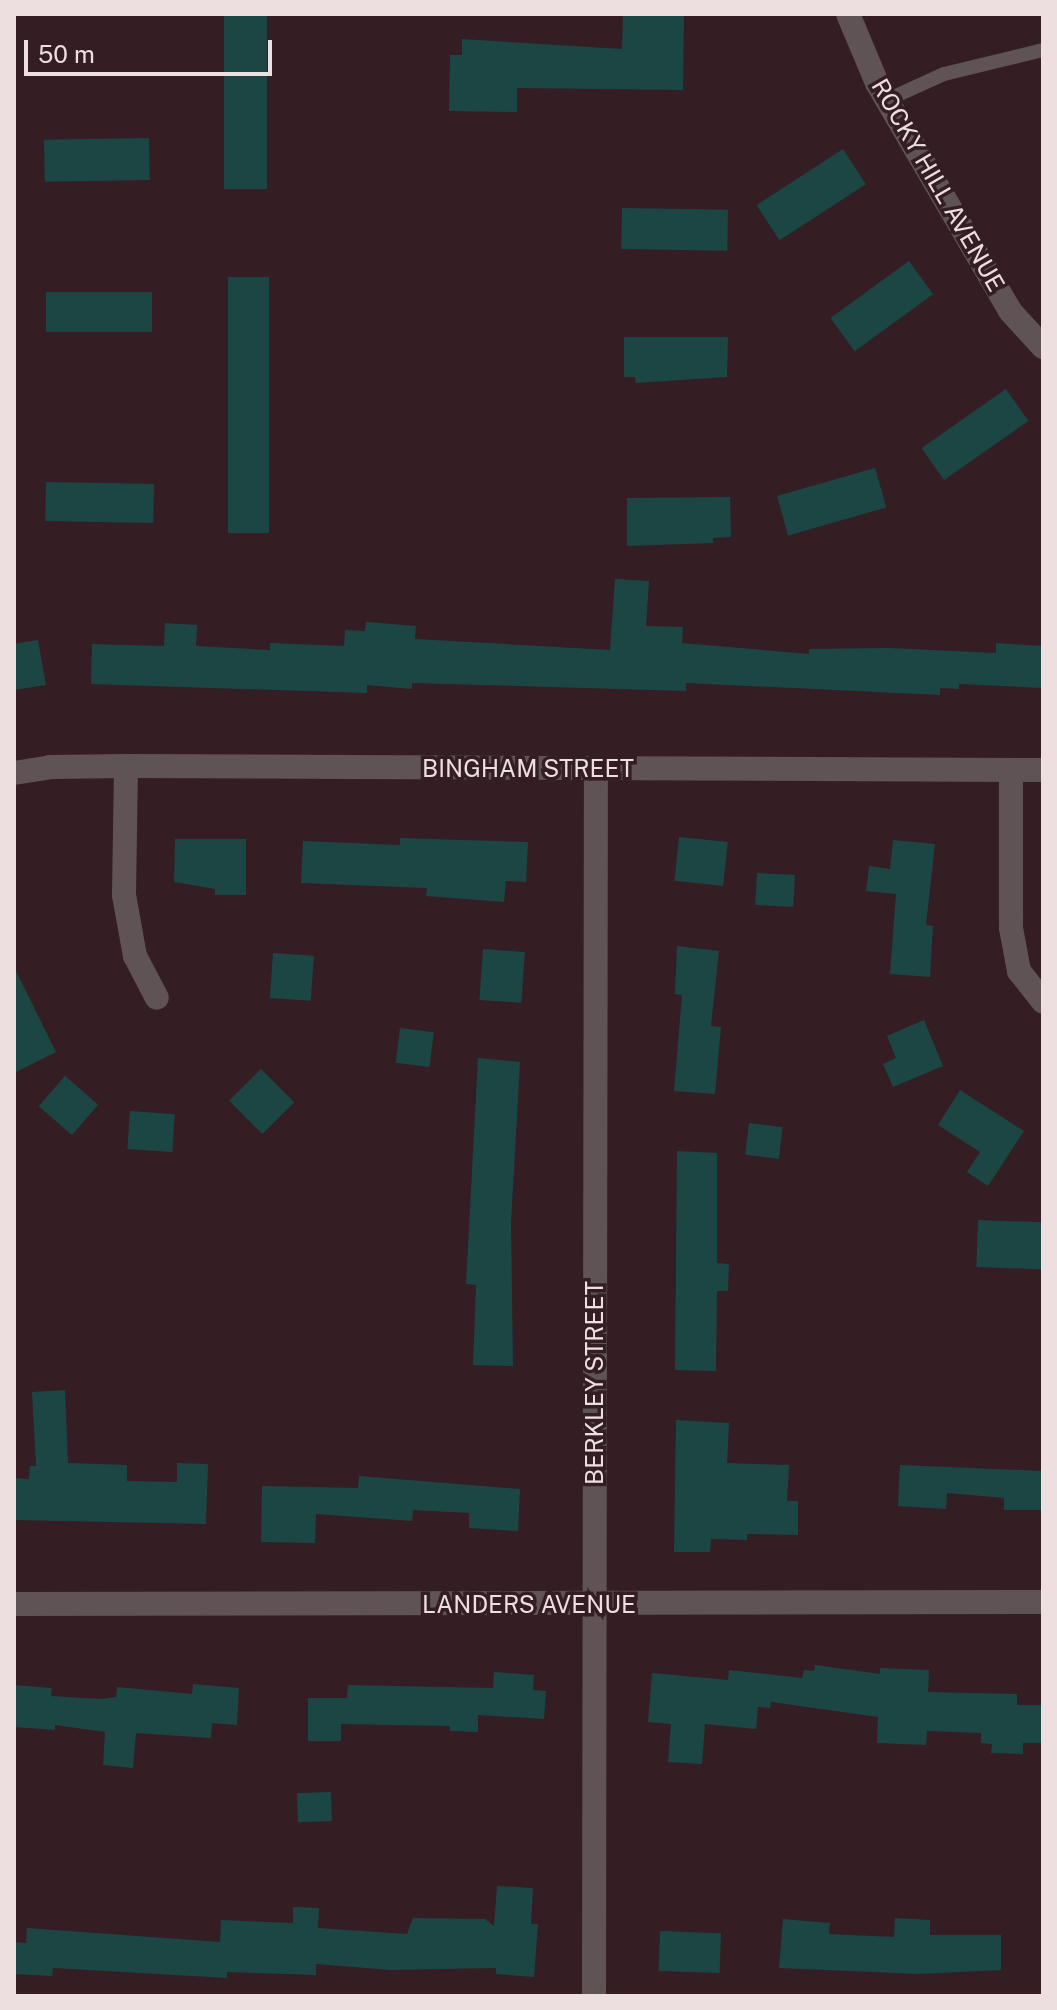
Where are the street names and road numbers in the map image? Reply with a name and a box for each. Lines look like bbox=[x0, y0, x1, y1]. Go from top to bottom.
street label: ROCKY HILL AVENUE bbox=[865, 73, 1011, 297]
street label: BINGHAM STREET bbox=[422, 755, 634, 783]
street label: BERKLEY STREET bbox=[581, 1281, 609, 1485]
street label: LANDERS AVENUE bbox=[422, 1591, 636, 1619]

